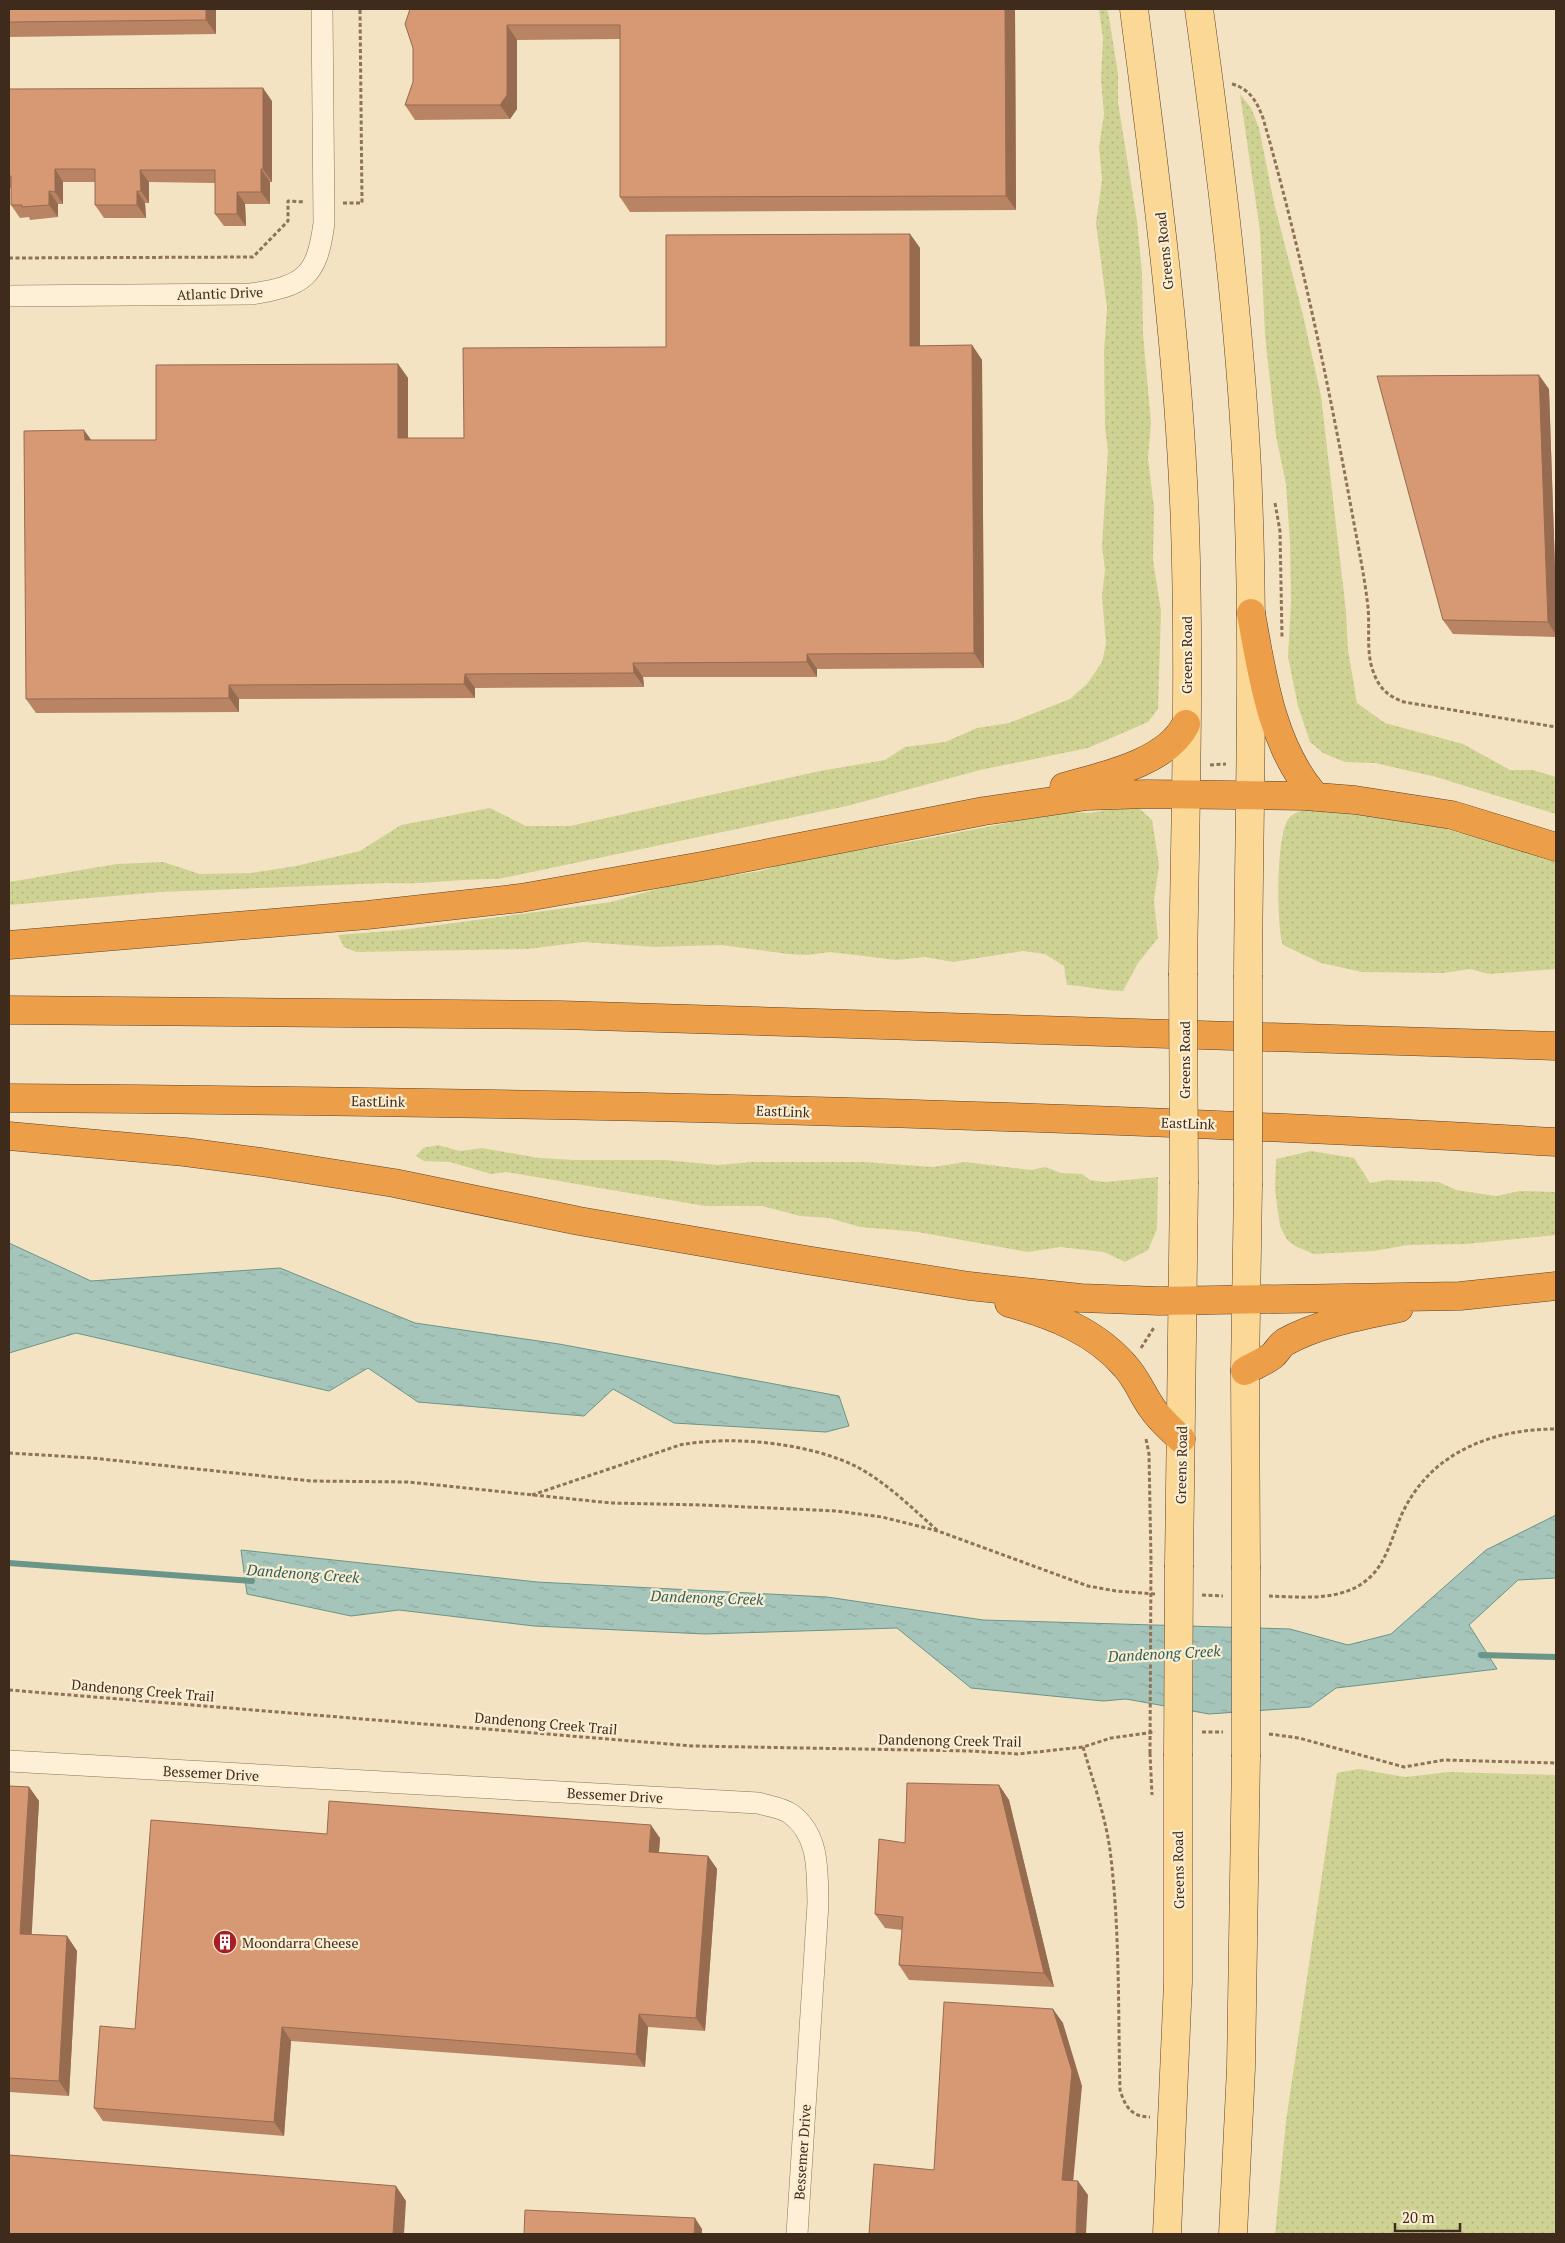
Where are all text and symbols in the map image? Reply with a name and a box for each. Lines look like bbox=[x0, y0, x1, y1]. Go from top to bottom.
street label: Greens Road bbox=[1150, 211, 1178, 291]
street label: Atlantic Drive bbox=[176, 282, 264, 304]
street label: Greens Road bbox=[1177, 616, 1196, 694]
street label: Greens Road bbox=[1175, 1021, 1194, 1099]
street label: EastLink bbox=[351, 1091, 406, 1111]
street label: EastLink bbox=[756, 1101, 811, 1121]
street label: EastLink bbox=[1161, 1113, 1216, 1133]
street label: Greens Road bbox=[1171, 1426, 1191, 1504]
water label: Dandenong Creek bbox=[245, 1559, 361, 1587]
water label: Dandenong Creek bbox=[649, 1585, 765, 1609]
water label: Dandenong Creek bbox=[1106, 1640, 1222, 1666]
street label: Dandenong Creek Trail bbox=[71, 1674, 215, 1706]
street label: Dandenong Creek Trail bbox=[474, 1707, 618, 1739]
street label: Dandenong Creek Trail bbox=[878, 1729, 1022, 1751]
street label: Bessemer Drive bbox=[163, 1761, 259, 1785]
street label: Bessemer Drive bbox=[567, 1783, 663, 1807]
street label: Greens Road bbox=[1168, 1831, 1188, 1909]
building icon: Moondarra Cheese bbox=[212, 1929, 238, 1955]
place label: Moondarra Cheese bbox=[242, 1933, 358, 1952]
street label: Bessemer Drive bbox=[789, 2103, 815, 2201]
scale bar bbox=[1395, 2200, 1460, 2232]
text: 20 m bbox=[1402, 2207, 1435, 2227]

